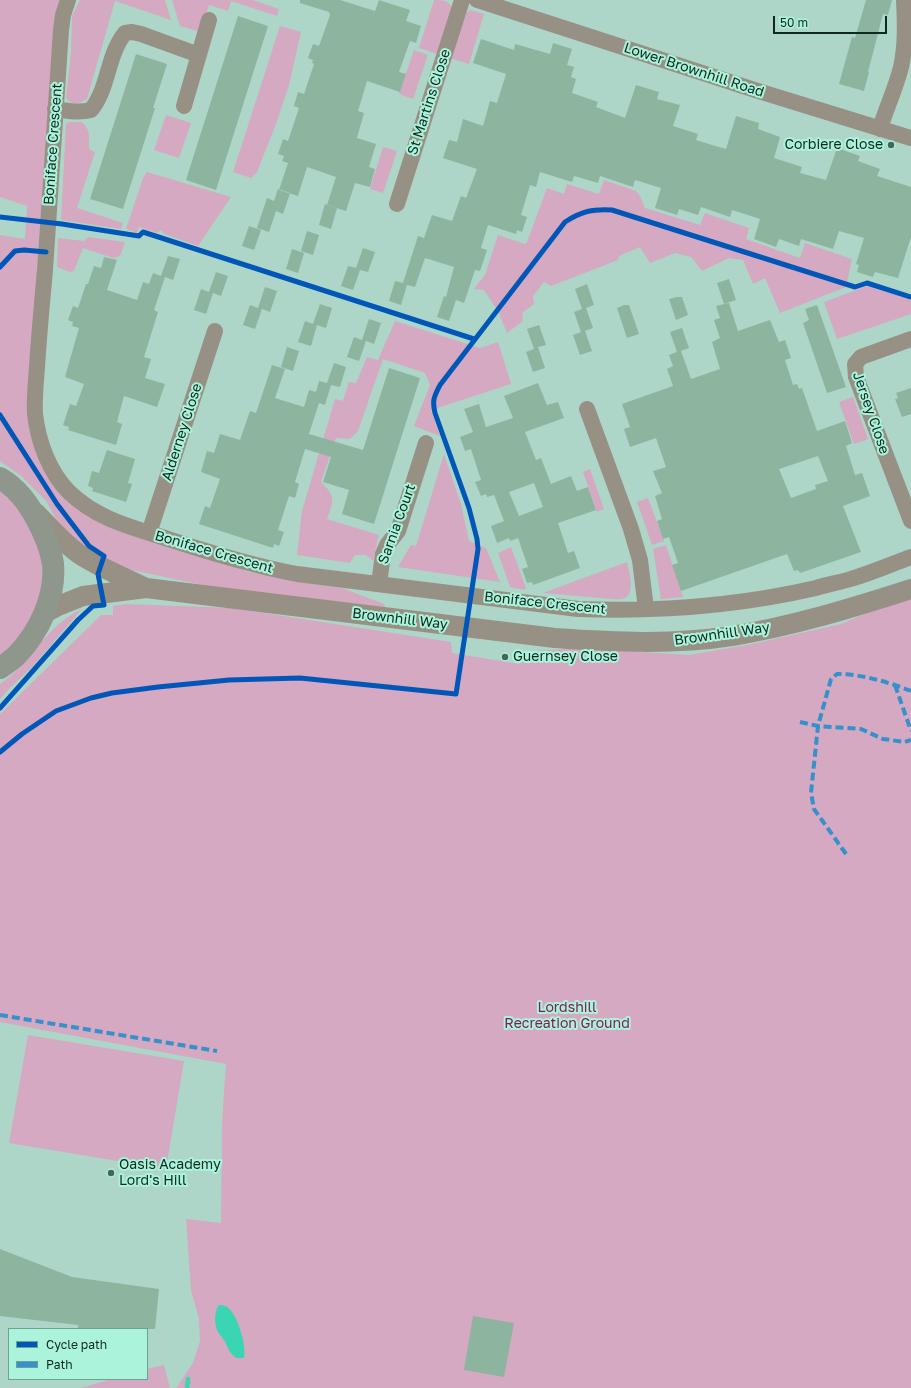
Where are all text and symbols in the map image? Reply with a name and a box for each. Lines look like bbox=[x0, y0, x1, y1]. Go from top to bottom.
scale bar bbox=[775, 8, 889, 34]
text: 50 m bbox=[780, 15, 808, 30]
street label: Lower Brownhill Road bbox=[622, 39, 766, 101]
street label: St Martins Close bbox=[404, 47, 454, 157]
street label: Boniface Crescent bbox=[40, 82, 66, 206]
place label: Corbiere Close bbox=[784, 137, 883, 153]
marker: Corbiere Close bbox=[886, 140, 896, 150]
street label: Jersey Close bbox=[849, 370, 893, 456]
street label: Alderney Close bbox=[158, 381, 206, 483]
street label: Sarnia Court bbox=[375, 482, 419, 566]
street label: Boniface Crescent bbox=[153, 527, 275, 577]
street label: Boniface Crescent bbox=[483, 588, 607, 618]
street label: Brownhill Way bbox=[351, 605, 449, 633]
street label: Brownhill Way bbox=[673, 619, 771, 649]
place label: Guernsey Close bbox=[513, 649, 618, 665]
marker: Guernsey Close bbox=[500, 652, 510, 662]
park label: Lordshill Recreation Ground bbox=[504, 1000, 630, 1032]
place label: Oasis Academy Lord's Hill bbox=[119, 1157, 221, 1190]
marker: Oasis Academy Lord's Hill bbox=[106, 1168, 116, 1178]
legend bbox=[8, 1328, 148, 1380]
text: Cycle path bbox=[46, 1337, 107, 1352]
text: Path bbox=[46, 1357, 73, 1372]

